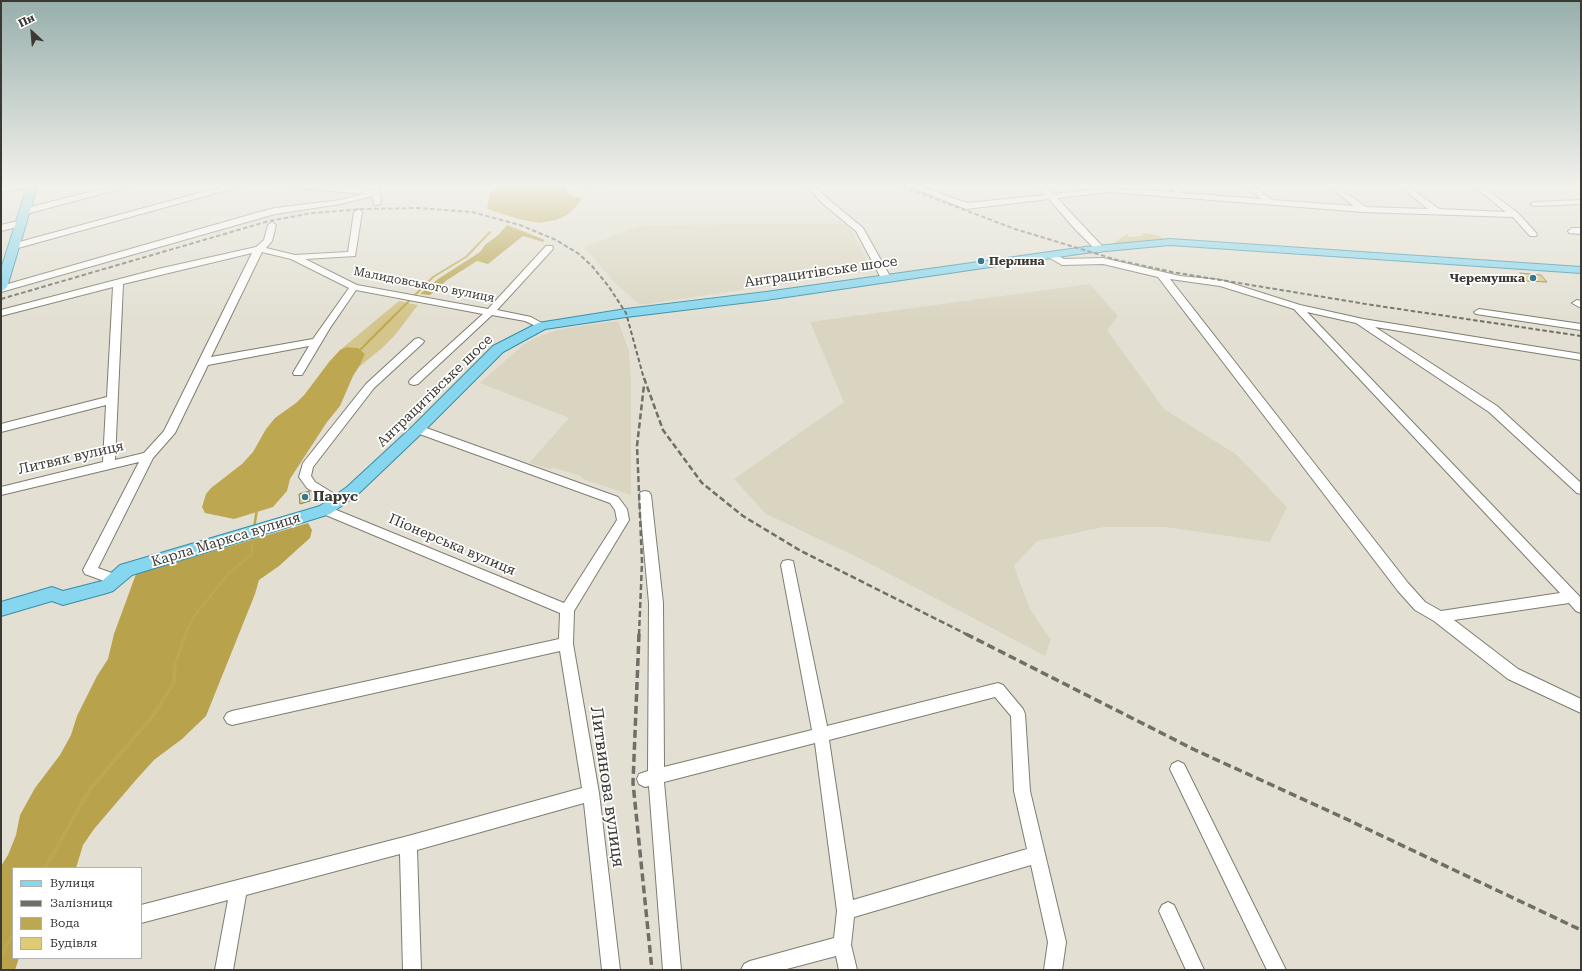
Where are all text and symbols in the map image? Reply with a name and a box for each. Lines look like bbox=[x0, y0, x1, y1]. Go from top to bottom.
text: Пн bbox=[16, 11, 37, 30]
north arrow bbox=[12, 12, 52, 52]
street label: Антрацитівське шосе bbox=[744, 253, 898, 291]
place label: Перлина bbox=[989, 254, 1045, 268]
marker: Перлина bbox=[976, 256, 986, 266]
street label: Малидовського вулиця bbox=[352, 264, 496, 306]
place label: Черемушка bbox=[1450, 271, 1525, 285]
marker: Черемушка bbox=[1528, 273, 1538, 283]
street label: Антрацитівське шосе bbox=[374, 331, 496, 451]
street label: Литвяк вулиця bbox=[17, 438, 125, 478]
place label: Парус bbox=[313, 489, 358, 505]
marker: Парус bbox=[300, 492, 310, 502]
street label: Карла Маркса вулиця bbox=[149, 509, 303, 571]
street label: Піонерська вулиця bbox=[386, 511, 518, 579]
street label: Литвинова вулиця bbox=[586, 705, 628, 869]
legend bbox=[12, 867, 142, 959]
text: Вулиця bbox=[50, 876, 95, 890]
text: Залізниця bbox=[50, 896, 113, 910]
text: Вода bbox=[50, 916, 79, 930]
text: Будівля bbox=[50, 936, 97, 950]

